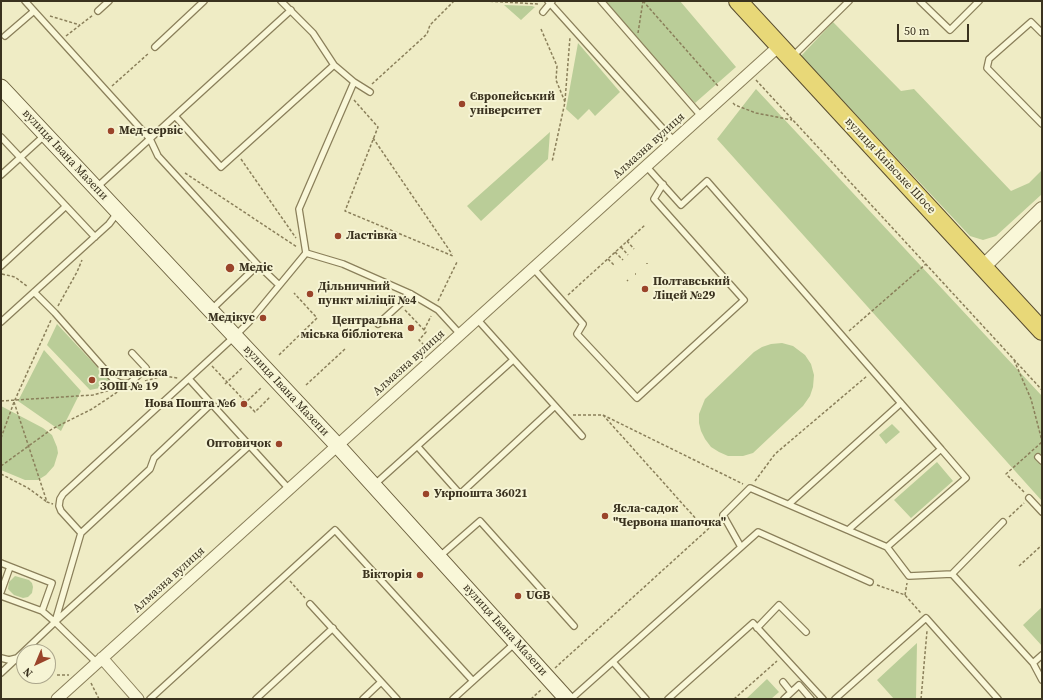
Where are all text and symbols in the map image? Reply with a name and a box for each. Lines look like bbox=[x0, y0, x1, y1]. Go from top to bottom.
scale bar bbox=[899, 16, 971, 42]
text: 50 m bbox=[904, 23, 930, 39]
place label: Європейський університет bbox=[470, 90, 555, 118]
marker: Європейський університет bbox=[457, 99, 467, 109]
street label: вулиця Івана Мазепи bbox=[19, 106, 111, 204]
street label: Алмазна вулиця bbox=[610, 110, 688, 182]
street label: вулиця Київське Шосе bbox=[842, 115, 938, 217]
place label: Мед-сервіс bbox=[119, 124, 183, 138]
marker: Мед-сервіс bbox=[106, 126, 116, 136]
place label: Ластівка bbox=[346, 229, 397, 243]
marker: Ластівка bbox=[333, 231, 343, 241]
place label: Медіс bbox=[239, 261, 273, 275]
marker: Медіс bbox=[224, 262, 236, 274]
place label: Полтавський Ліцей №29 bbox=[653, 275, 730, 303]
place label: Дільничний пункт міліції №4 bbox=[318, 280, 416, 308]
marker: Полтавський Ліцей №29 bbox=[640, 284, 650, 294]
marker: Дільничний пункт міліції №4 bbox=[305, 289, 315, 299]
place label: Медікус bbox=[208, 311, 255, 325]
marker: Медікус bbox=[258, 313, 268, 323]
place label: Центральна міська бібліотека bbox=[300, 314, 403, 342]
marker: Центральна міська бібліотека bbox=[406, 323, 416, 333]
street label: Алмазна вулиця bbox=[370, 327, 448, 399]
street label: вулиця Івана Мазепи bbox=[240, 342, 332, 440]
place label: Полтавська ЗОШ № 19 bbox=[100, 366, 168, 394]
marker: Полтавська ЗОШ № 19 bbox=[87, 375, 97, 385]
place label: Нова Пошта №6 bbox=[145, 397, 236, 411]
marker: Нова Пошта №6 bbox=[239, 399, 249, 409]
place label: Оптовичок bbox=[206, 437, 271, 451]
marker: Оптовичок bbox=[274, 439, 284, 449]
place label: Укрпошта 36021 bbox=[434, 487, 528, 501]
marker: Укрпошта 36021 bbox=[421, 489, 431, 499]
place label: Ясла-садок "Червона шапочка" bbox=[613, 502, 726, 530]
marker: Ясла-садок "Червона шапочка" bbox=[600, 511, 610, 521]
street label: Алмазна вулиця bbox=[130, 544, 208, 616]
place label: Вікторія bbox=[362, 568, 412, 582]
marker: Вікторія bbox=[415, 570, 425, 580]
street label: вулиця Івана Мазепи bbox=[460, 581, 550, 679]
place label: UGB bbox=[526, 589, 550, 603]
marker: UGB bbox=[513, 591, 523, 601]
north arrow bbox=[16, 644, 56, 684]
text: N bbox=[20, 664, 36, 680]

